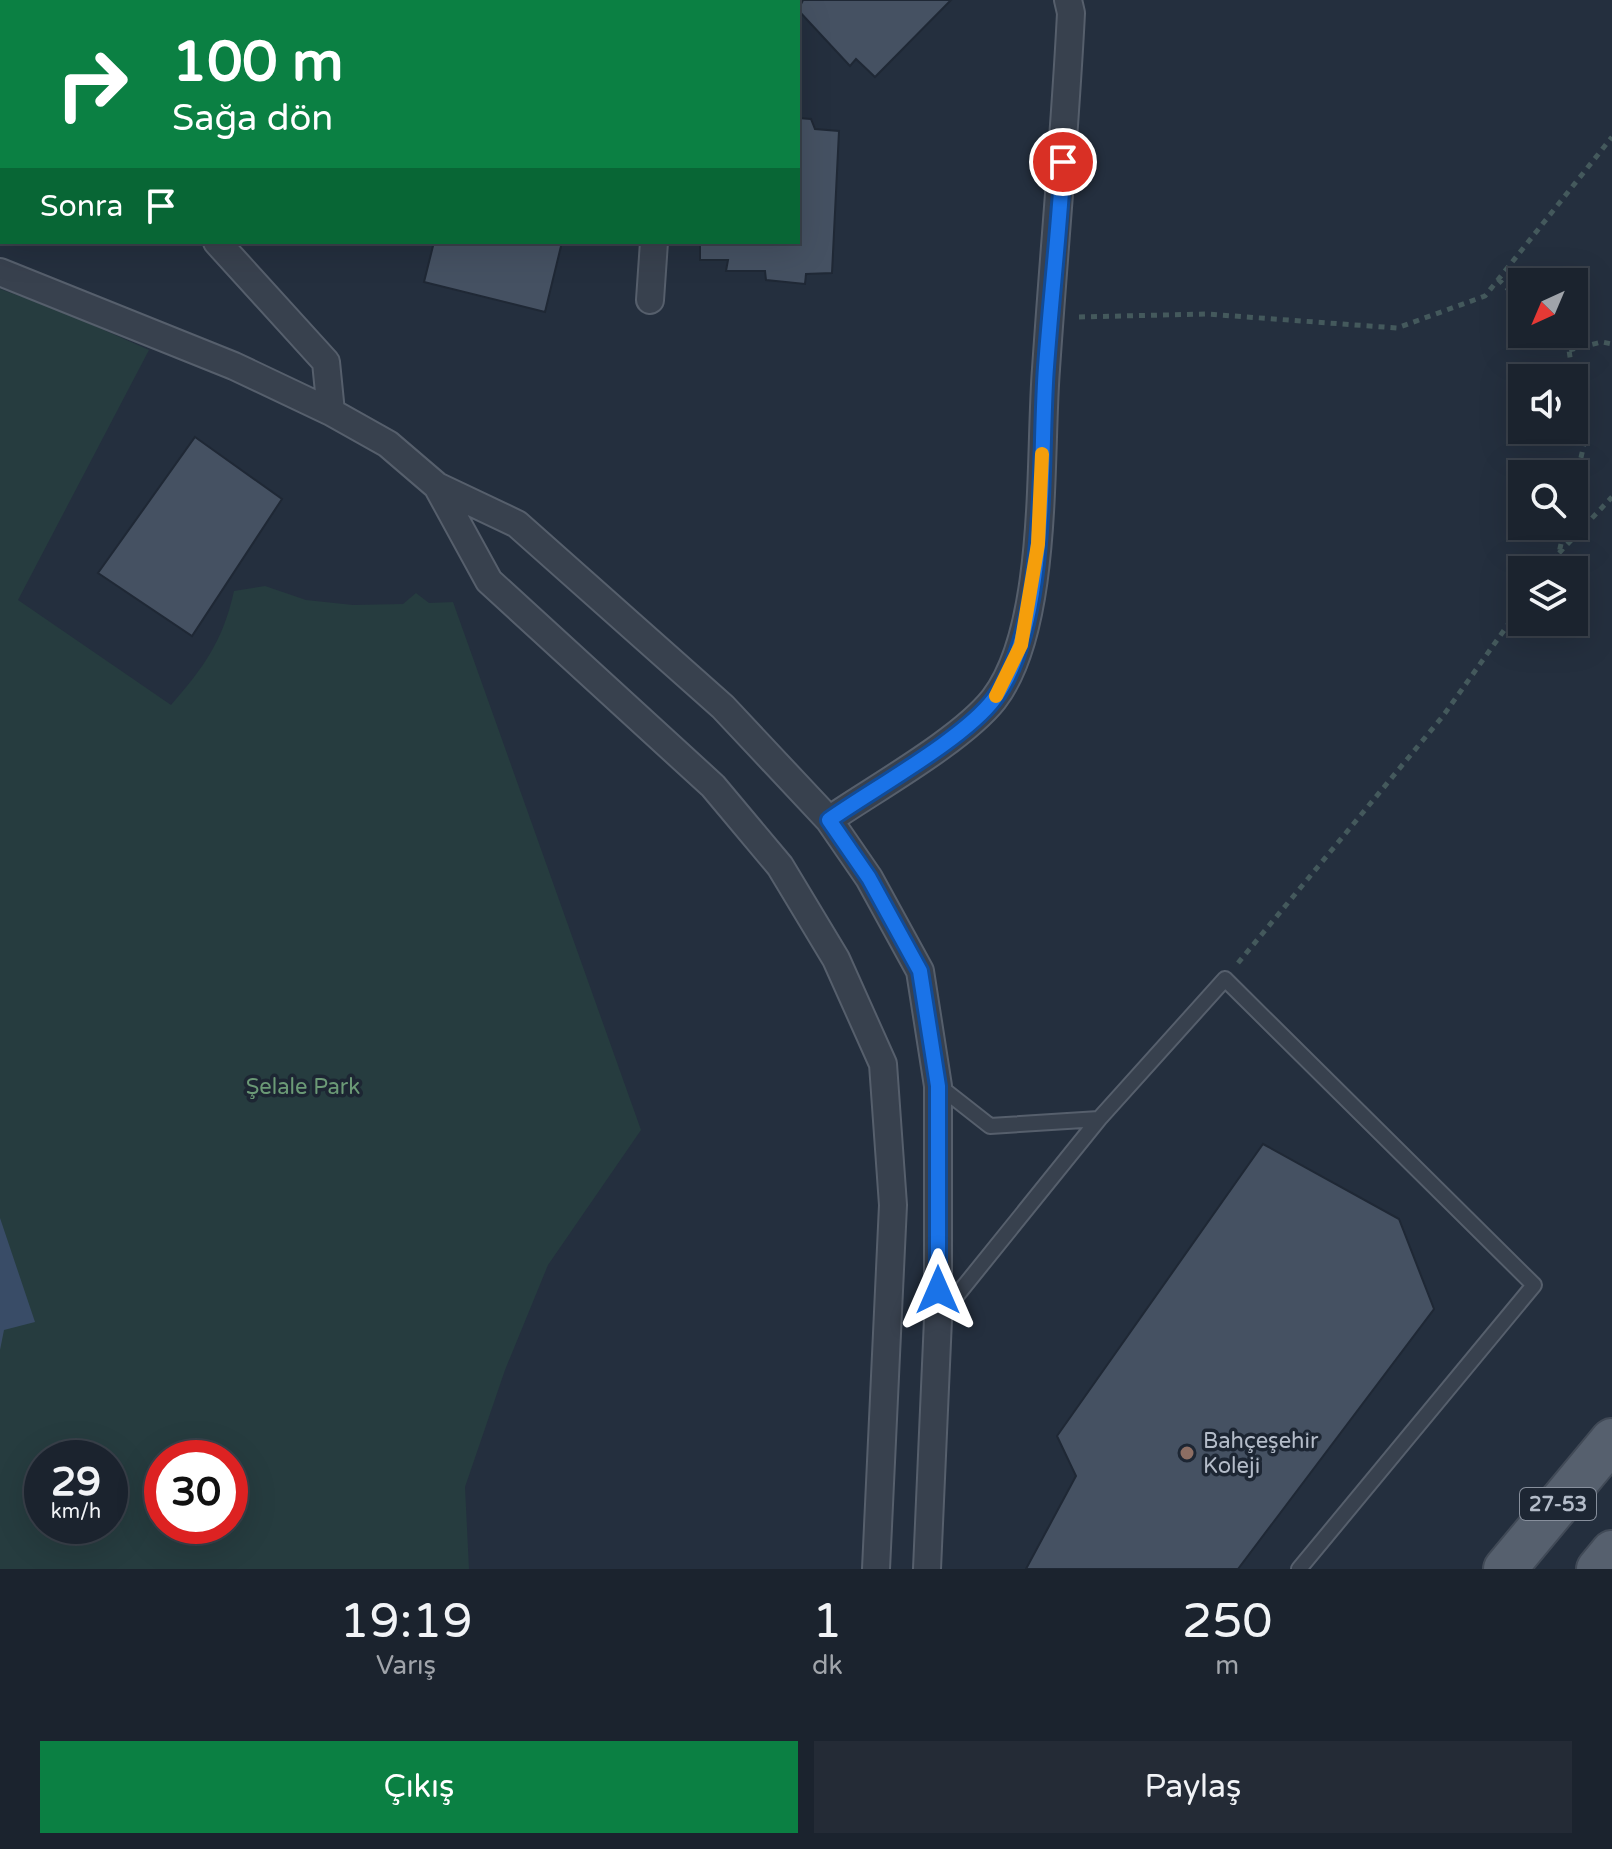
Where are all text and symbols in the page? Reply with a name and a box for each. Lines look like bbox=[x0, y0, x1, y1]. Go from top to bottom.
text: 100 m bbox=[172, 29, 343, 96]
icon: right bbox=[40, 32, 144, 136]
text: Sağa dön bbox=[172, 97, 333, 140]
pin bbox=[1029, 128, 1097, 196]
icon: arrive bbox=[1041, 140, 1085, 184]
icon: arrive bbox=[139, 184, 183, 228]
text: Sonra bbox=[40, 188, 123, 225]
north arrow bbox=[1508, 268, 1588, 348]
map controls bbox=[1508, 268, 1588, 636]
button: sound bbox=[1508, 364, 1588, 444]
button: search bbox=[1508, 460, 1588, 540]
button: layers bbox=[1508, 556, 1588, 636]
park label: Şelale Park bbox=[246, 1074, 360, 1100]
position arrow bbox=[896, 1248, 980, 1332]
place label: Bahçeşehir Koleji bbox=[1203, 1428, 1319, 1479]
speed limit sign: 30 bbox=[144, 1440, 248, 1544]
marker: Bahçeşehir Koleji bbox=[1178, 1444, 1196, 1462]
text: 29 bbox=[51, 1458, 101, 1506]
road number: 27-53 bbox=[1520, 1488, 1596, 1520]
text: km/h bbox=[51, 1500, 101, 1524]
text: 19:19 bbox=[339, 1593, 473, 1651]
text: 1 bbox=[812, 1593, 842, 1651]
text: 250 bbox=[1182, 1593, 1272, 1651]
text: Varış bbox=[376, 1650, 436, 1681]
text: dk bbox=[812, 1650, 843, 1681]
text: m bbox=[1215, 1650, 1239, 1681]
button: Çıkış bbox=[40, 1741, 798, 1833]
button: Paylaş bbox=[814, 1741, 1572, 1833]

